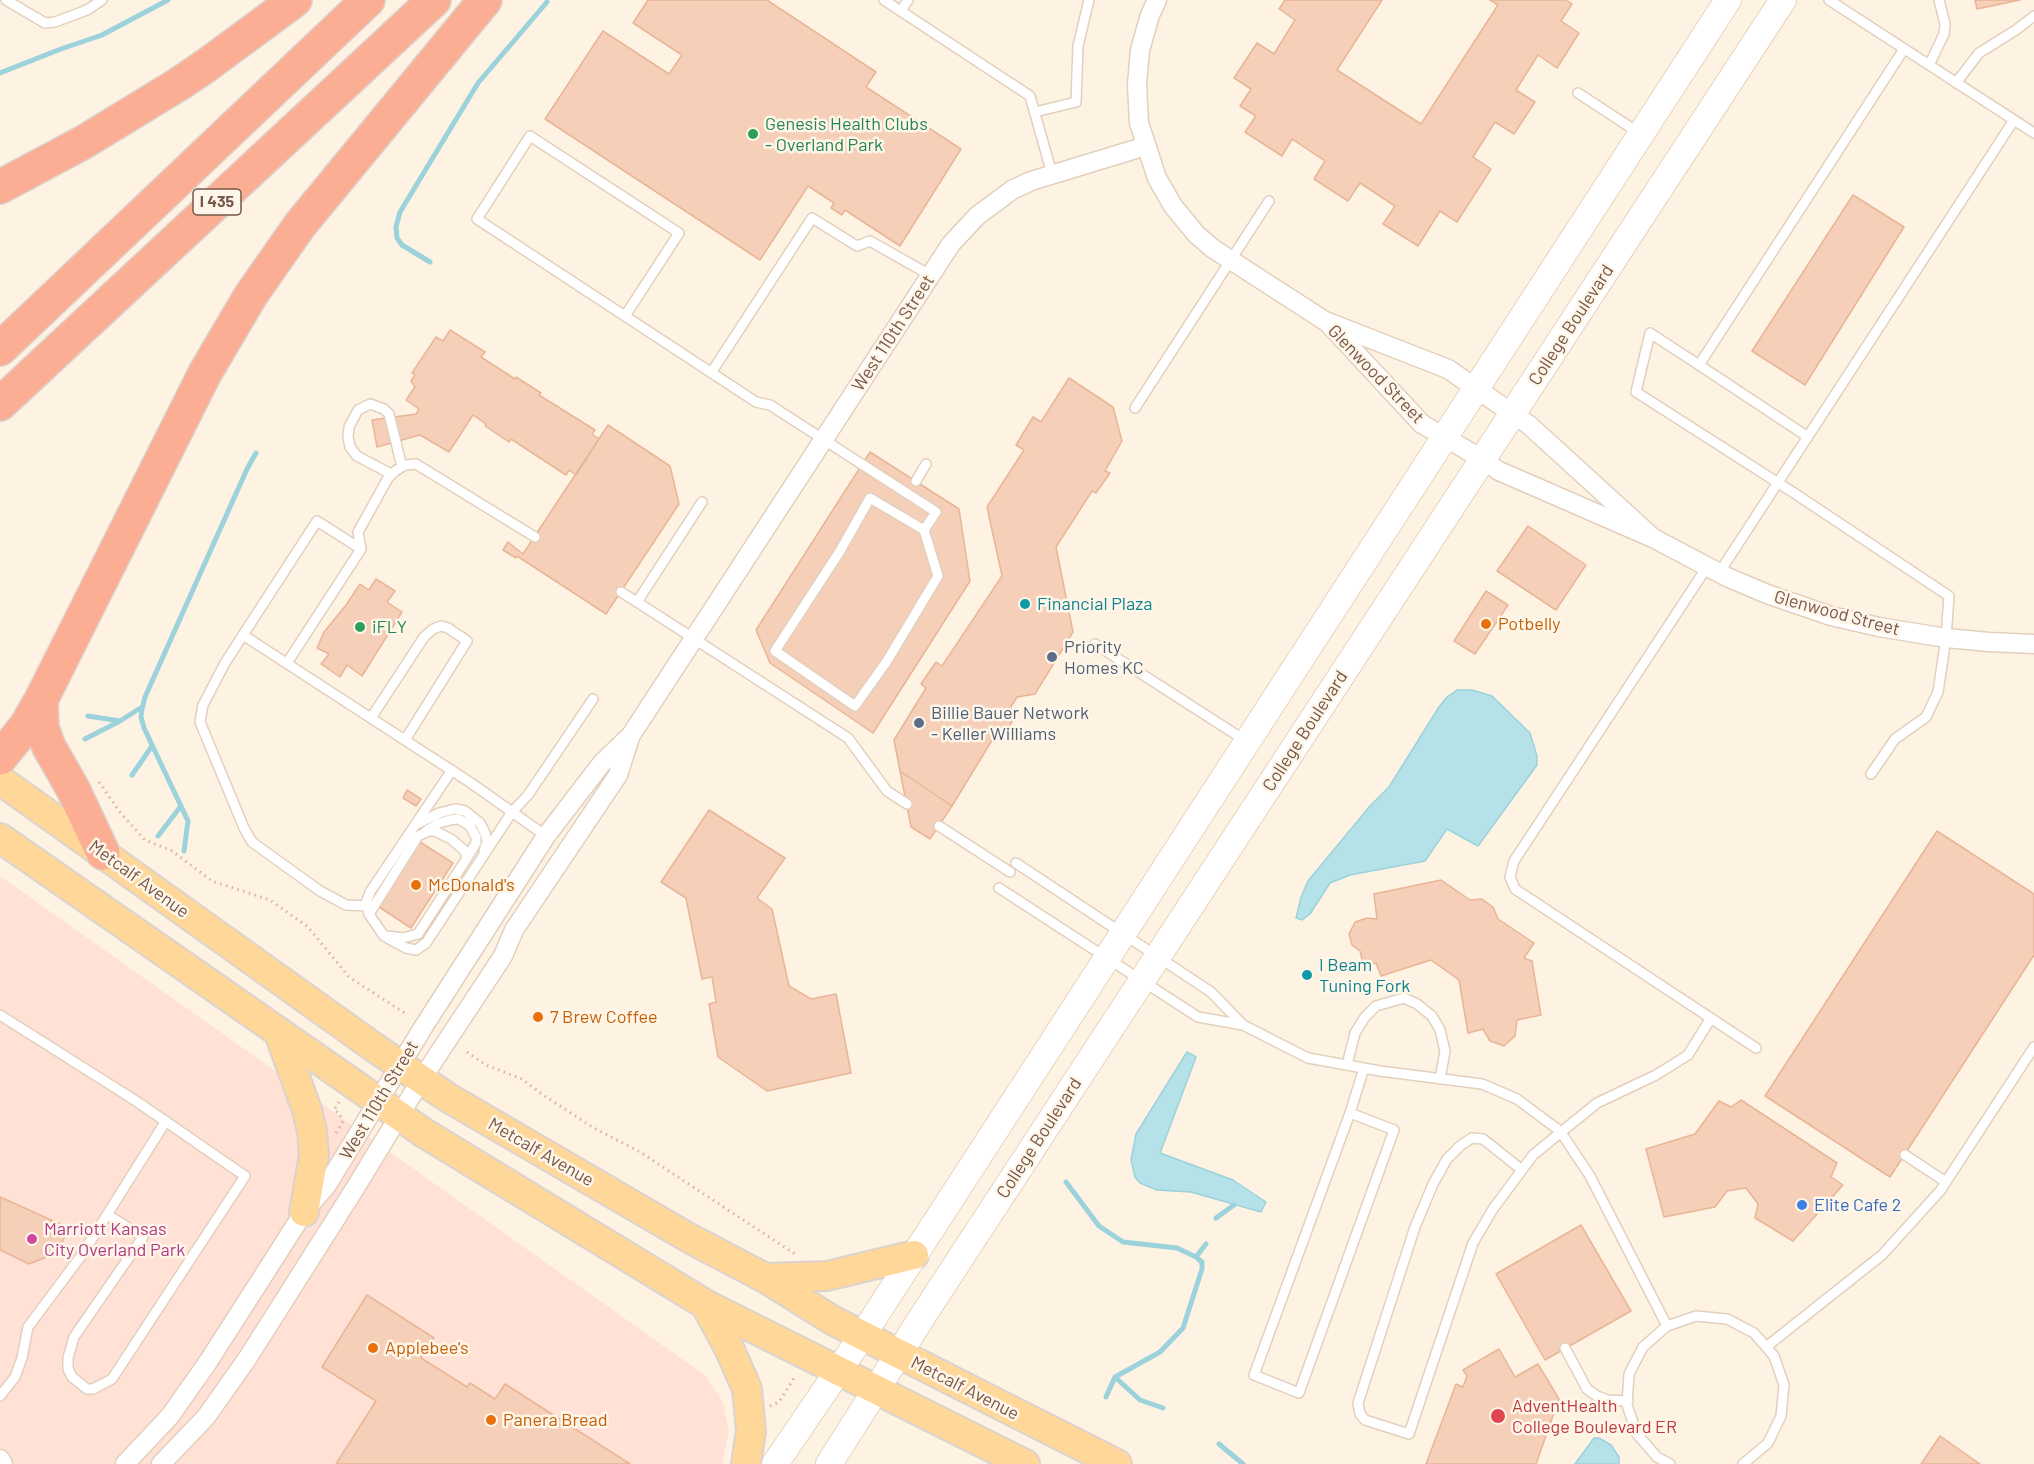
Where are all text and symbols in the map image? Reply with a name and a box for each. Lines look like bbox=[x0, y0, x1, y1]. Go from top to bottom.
place label: Genesis Health Clubs - Overland Park bbox=[765, 113, 928, 156]
marker: Genesis Health Clubs - Overland Park bbox=[746, 127, 760, 141]
road number: I 435 bbox=[193, 189, 241, 215]
street label: College Boulevard bbox=[1524, 261, 1618, 389]
street label: West 110th Street bbox=[847, 271, 939, 395]
street label: Glenwood Street bbox=[1323, 320, 1429, 428]
street label: Glenwood Street bbox=[1772, 586, 1902, 640]
place label: Financial Plaza bbox=[1037, 593, 1152, 615]
marker: Financial Plaza bbox=[1018, 597, 1032, 611]
place label: Potbelly bbox=[1498, 613, 1560, 635]
place label: iFLY bbox=[372, 616, 407, 638]
marker: Potbelly bbox=[1479, 617, 1493, 631]
marker: iFLY bbox=[353, 620, 367, 634]
place label: Priority Homes KC bbox=[1064, 636, 1144, 678]
marker: Priority Homes KC bbox=[1045, 650, 1059, 664]
street label: College Boulevard bbox=[1258, 667, 1352, 795]
place label: Billie Bauer Network - Keller Williams bbox=[931, 702, 1089, 744]
marker: Billie Bauer Network - Keller Williams bbox=[912, 716, 926, 730]
street label: Metcalf Avenue bbox=[85, 835, 193, 923]
place label: McDonald's bbox=[428, 874, 515, 896]
marker: McDonald's bbox=[409, 878, 423, 892]
place label: I Beam Tuning Fork bbox=[1319, 954, 1410, 996]
marker: I Beam Tuning Fork bbox=[1300, 968, 1314, 982]
place label: 7 Brew Coffee bbox=[550, 1006, 658, 1028]
marker: 7 Brew Coffee bbox=[531, 1010, 545, 1024]
street label: West 110th Street bbox=[335, 1037, 423, 1163]
street label: College Boulevard bbox=[992, 1074, 1086, 1202]
street label: Metcalf Avenue bbox=[484, 1113, 598, 1191]
place label: Elite Cafe 2 bbox=[1814, 1194, 1901, 1216]
marker: Elite Cafe 2 bbox=[1795, 1198, 1809, 1212]
place label: Marriott Kansas City Overland Park bbox=[44, 1218, 185, 1260]
marker: Marriott Kansas City Overland Park bbox=[25, 1232, 39, 1246]
place label: Applebee's bbox=[385, 1337, 469, 1359]
marker: Applebee's bbox=[366, 1341, 380, 1355]
street label: Metcalf Avenue bbox=[907, 1351, 1023, 1425]
place label: AdventHealth College Boulevard ER bbox=[1512, 1395, 1677, 1438]
marker: AdventHealth College Boulevard ER bbox=[1489, 1407, 1507, 1425]
place label: Panera Bread bbox=[503, 1409, 608, 1431]
marker: Panera Bread bbox=[484, 1413, 498, 1427]

